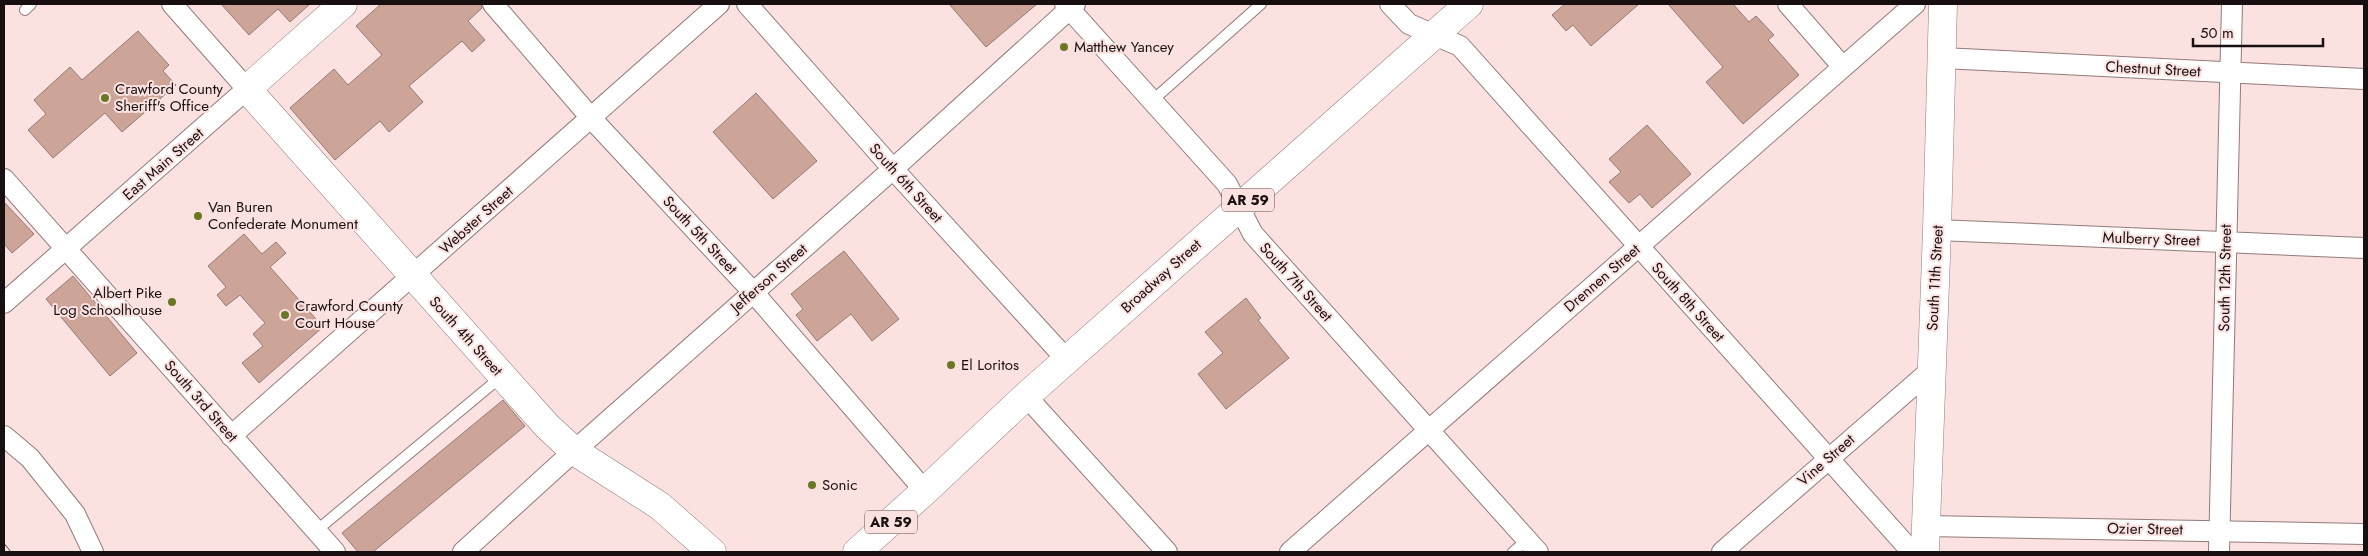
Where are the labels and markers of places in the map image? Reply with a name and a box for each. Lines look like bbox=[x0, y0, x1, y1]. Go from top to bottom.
place label: Matthew Yancey bbox=[1074, 36, 1174, 58]
marker: Matthew Yancey bbox=[1058, 41, 1070, 53]
place label: Crawford County Sheriff's Office bbox=[115, 78, 223, 117]
marker: Crawford County Sheriff's Office bbox=[99, 92, 111, 104]
place label: Van Buren Confederate Monument bbox=[208, 196, 358, 235]
marker: Van Buren Confederate Monument bbox=[192, 210, 204, 222]
place label: Albert Pike Log Schoolhouse bbox=[53, 282, 162, 321]
place label: Crawford County Court House bbox=[295, 295, 403, 334]
marker: Albert Pike Log Schoolhouse bbox=[166, 296, 178, 308]
marker: Crawford County Court House bbox=[279, 309, 291, 321]
place label: El Loritos bbox=[961, 354, 1019, 376]
marker: El Loritos bbox=[945, 359, 957, 371]
place label: Sonic bbox=[822, 474, 857, 496]
marker: Sonic bbox=[806, 479, 818, 491]

